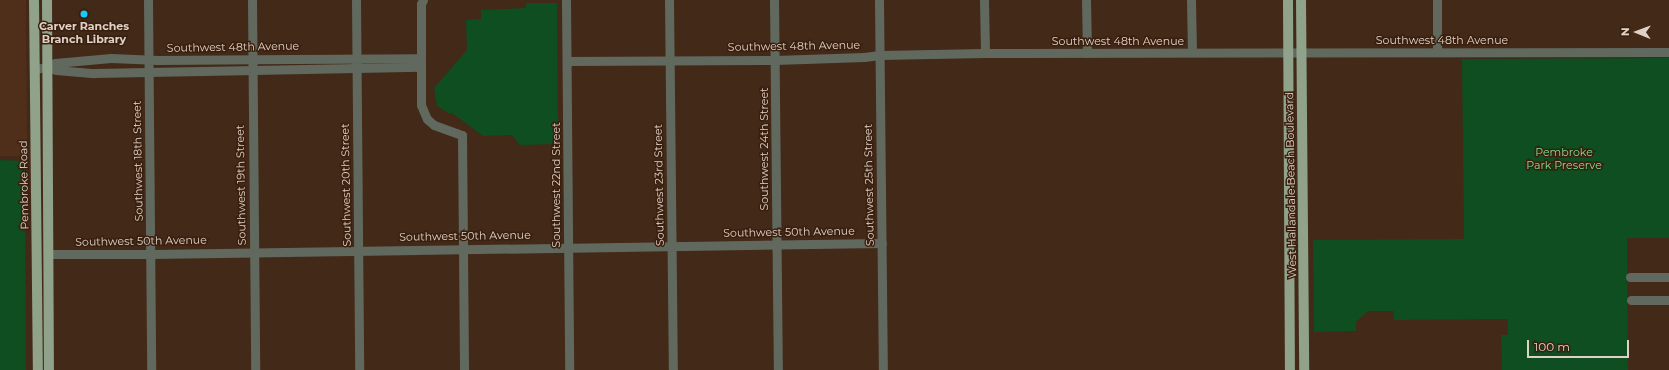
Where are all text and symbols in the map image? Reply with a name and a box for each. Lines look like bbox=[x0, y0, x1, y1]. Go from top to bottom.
marker: Carver Ranches Branch Library bbox=[79, 9, 89, 19]
north arrow bbox=[1617, 12, 1657, 52]
place label: Carver Ranches Branch Library bbox=[39, 20, 129, 46]
text: N bbox=[1618, 27, 1632, 36]
street label: Southwest 48th Avenue bbox=[1376, 33, 1508, 47]
street label: Southwest 48th Avenue bbox=[1052, 34, 1184, 48]
street label: Southwest 48th Avenue bbox=[728, 38, 860, 54]
street label: Southwest 48th Avenue bbox=[167, 39, 299, 55]
street label: Southwest 24th Street bbox=[757, 87, 771, 211]
street label: West Hallandale Beach Boulevard bbox=[1283, 92, 1299, 278]
street label: Southwest 18th Street bbox=[130, 101, 146, 221]
street label: Southwest 22nd Street bbox=[549, 122, 563, 248]
street label: Southwest 20th Street bbox=[338, 123, 354, 247]
street label: Southwest 23rd Street bbox=[651, 124, 667, 246]
street label: Southwest 25th Street bbox=[861, 124, 877, 246]
street label: Southwest 19th Street bbox=[233, 125, 249, 245]
street label: Pembroke Road bbox=[17, 140, 31, 230]
park label: Pembroke Park Preserve bbox=[1526, 146, 1602, 172]
street label: Southwest 50th Avenue bbox=[723, 224, 855, 240]
street label: Southwest 50th Avenue bbox=[399, 228, 531, 244]
street label: Southwest 50th Avenue bbox=[75, 233, 207, 249]
scale bar bbox=[1529, 332, 1631, 358]
text: 100 m bbox=[1534, 339, 1570, 354]

